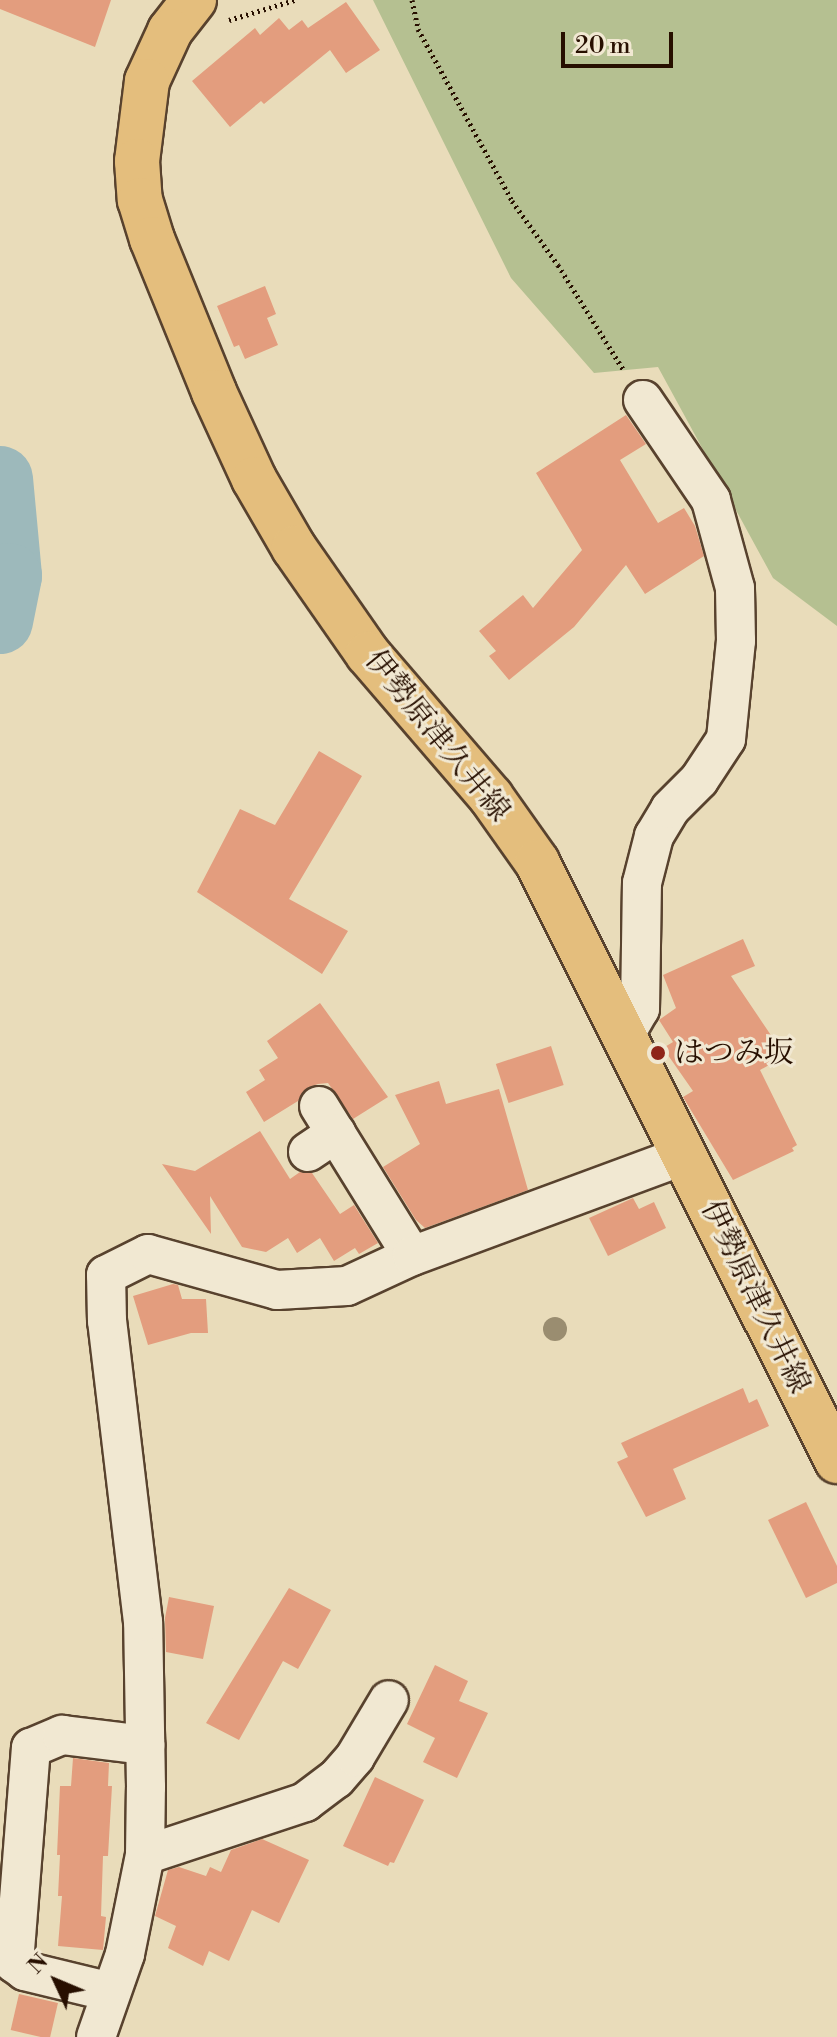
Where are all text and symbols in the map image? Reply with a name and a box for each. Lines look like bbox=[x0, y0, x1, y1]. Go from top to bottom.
scale bar bbox=[565, 16, 677, 66]
text: 20 m bbox=[575, 31, 631, 61]
street label: 伊勢原津久井線 bbox=[357, 643, 517, 829]
place label: はつみ坂 bbox=[674, 1035, 794, 1071]
marker: はつみ坂 bbox=[649, 1044, 667, 1062]
street label: 伊勢原津久井線 bbox=[693, 1195, 817, 1399]
north arrow bbox=[16, 1941, 96, 2021]
text: N bbox=[23, 1948, 54, 1980]

